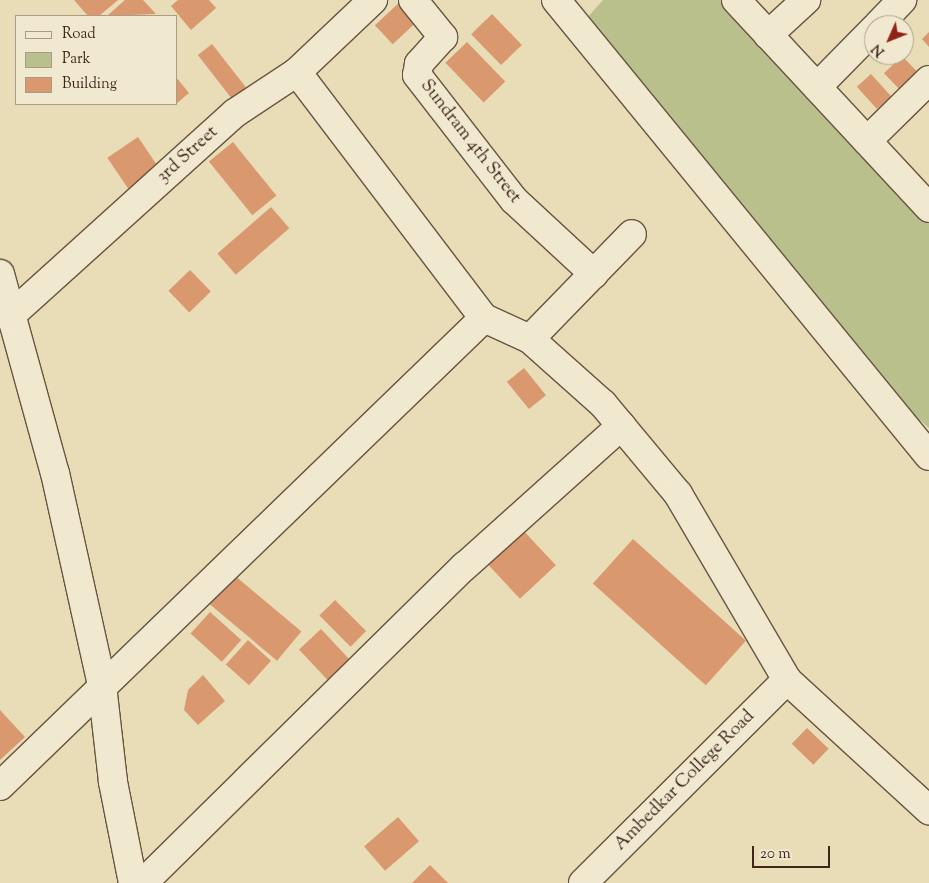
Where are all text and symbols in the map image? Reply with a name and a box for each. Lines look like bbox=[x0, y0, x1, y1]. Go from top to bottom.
legend bbox=[15, 15, 178, 105]
north arrow bbox=[864, 15, 914, 65]
text: Road bbox=[62, 24, 96, 45]
text: N bbox=[868, 39, 890, 61]
text: Park bbox=[62, 49, 91, 70]
text: Building bbox=[62, 74, 117, 95]
street label: Sundram 4th Street bbox=[415, 76, 525, 208]
street label: 3rd Street bbox=[153, 122, 223, 188]
street label: Ambedkar College Road bbox=[610, 706, 760, 856]
scale bar bbox=[754, 836, 832, 868]
text: 20 m bbox=[760, 844, 791, 865]

